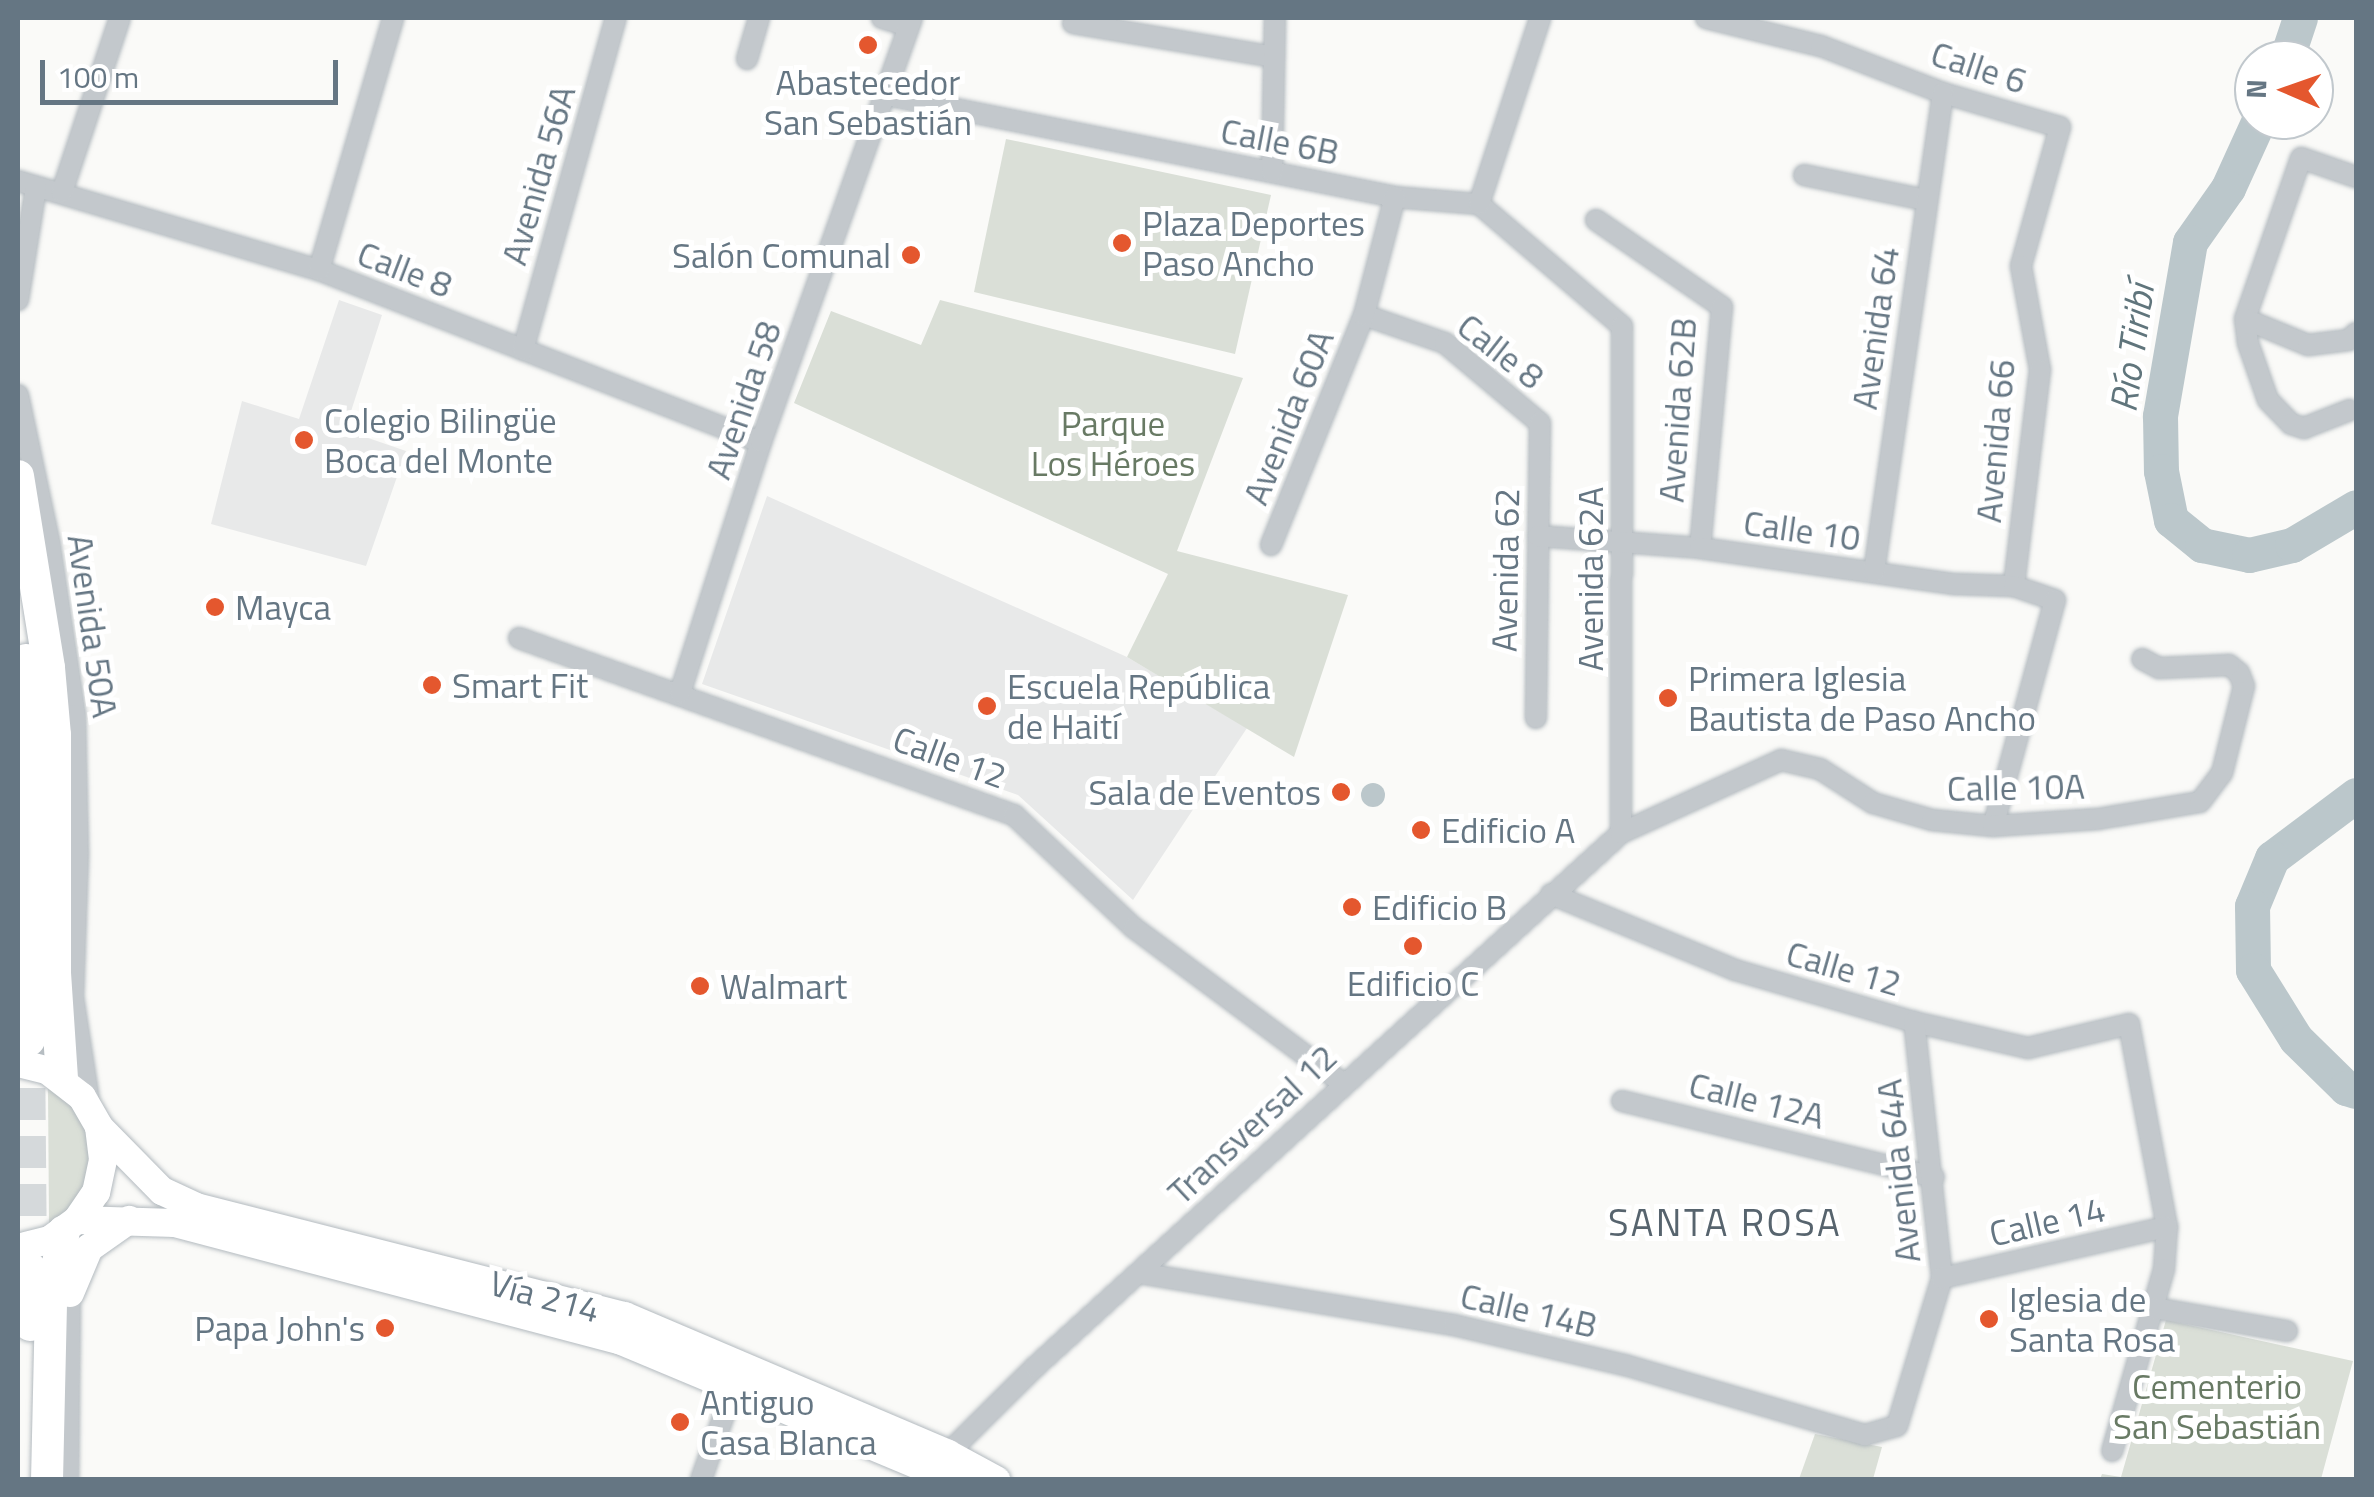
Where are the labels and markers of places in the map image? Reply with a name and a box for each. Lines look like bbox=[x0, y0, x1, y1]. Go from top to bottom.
marker: Abastecedor San Sebastián bbox=[857, 34, 879, 56]
place label: Abastecedor San Sebastián bbox=[764, 61, 972, 143]
place label: Plaza Deportes Paso Ancho bbox=[1142, 202, 1365, 284]
marker: Plaza Deportes Paso Ancho bbox=[1111, 232, 1133, 254]
place label: Salón Comunal bbox=[672, 234, 891, 276]
marker: Salón Comunal bbox=[900, 244, 922, 266]
place label: Colegio Bilingüe Boca del Monte bbox=[324, 399, 557, 481]
marker: Colegio Bilingüe Boca del Monte bbox=[293, 429, 315, 451]
place label: Mayca bbox=[235, 586, 331, 628]
marker: Mayca bbox=[204, 596, 226, 618]
place label: Primera Iglesia Bautista de Paso Ancho bbox=[1688, 657, 2036, 739]
place label: Smart Fit bbox=[452, 664, 588, 706]
place label: Escuela República de Haití bbox=[1007, 665, 1270, 747]
marker: Smart Fit bbox=[421, 674, 443, 696]
marker: Primera Iglesia Bautista de Paso Ancho bbox=[1657, 687, 1679, 709]
marker: Escuela República de Haití bbox=[976, 695, 998, 717]
place label: Sala de Eventos bbox=[1088, 771, 1321, 813]
marker: Sala de Eventos bbox=[1330, 781, 1352, 803]
place label: Edificio A bbox=[1441, 809, 1575, 851]
marker: Edificio A bbox=[1410, 819, 1432, 841]
place label: Edificio B bbox=[1372, 886, 1507, 928]
marker: Edificio B bbox=[1341, 896, 1363, 918]
marker: Edificio C bbox=[1402, 935, 1424, 957]
place label: Edificio C bbox=[1347, 962, 1479, 1004]
place label: Walmart bbox=[720, 965, 847, 1007]
marker: Walmart bbox=[689, 975, 711, 997]
place label: Iglesia de Santa Rosa bbox=[2009, 1278, 2175, 1360]
place label: Papa John's bbox=[194, 1307, 365, 1349]
marker: Iglesia de Santa Rosa bbox=[1978, 1308, 2000, 1330]
marker: Papa John's bbox=[374, 1317, 396, 1339]
place label: Antiguo Casa Blanca bbox=[700, 1381, 877, 1463]
marker: Antiguo Casa Blanca bbox=[669, 1411, 691, 1433]

